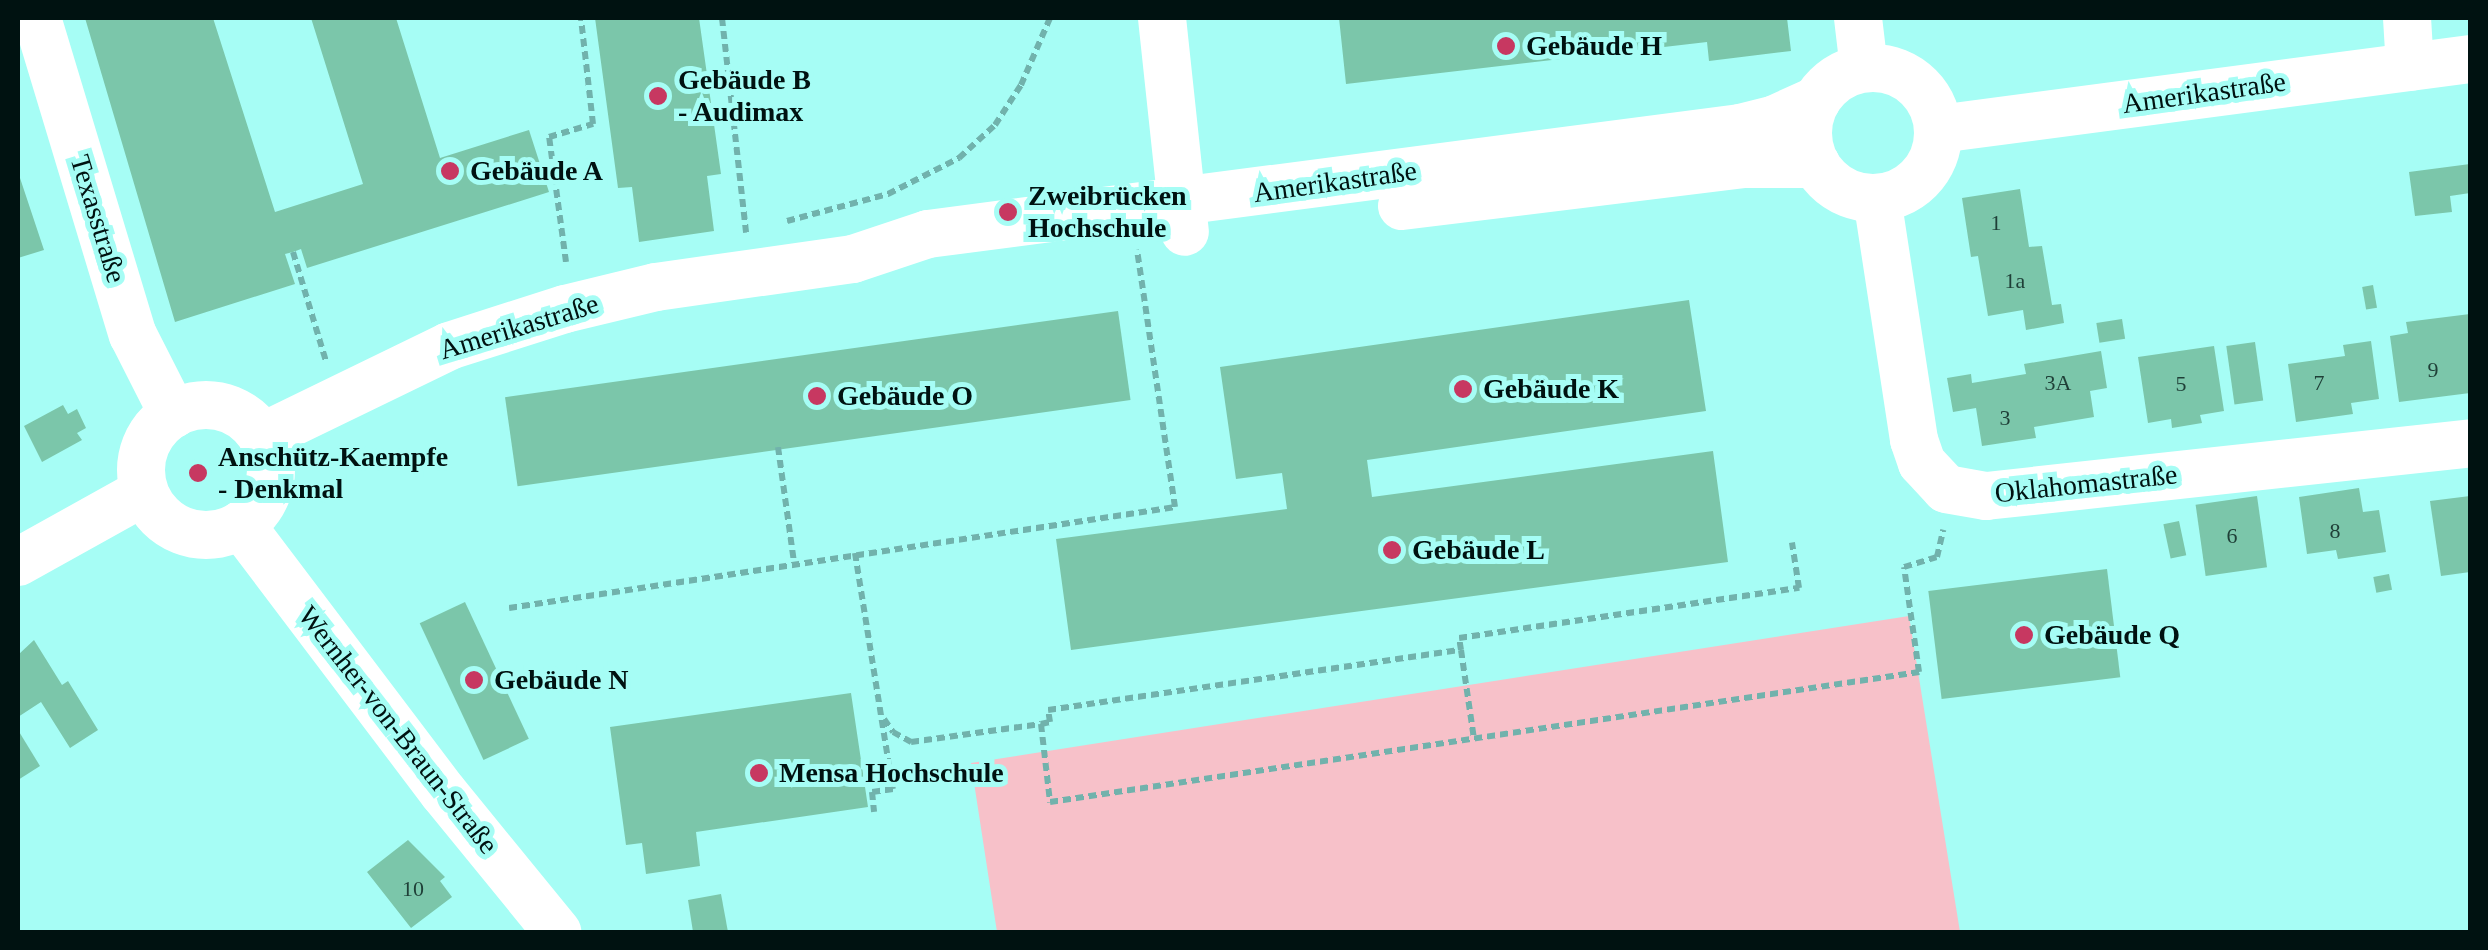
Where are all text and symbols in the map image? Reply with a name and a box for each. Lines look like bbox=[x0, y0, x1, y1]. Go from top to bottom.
place label: Gebäude H bbox=[1526, 29, 1662, 63]
marker: Gebäude H bbox=[1495, 35, 1517, 57]
place label: Gebäude B - Audimax bbox=[678, 63, 811, 129]
street label: Amerikastraße bbox=[2120, 65, 2288, 121]
marker: Gebäude B - Audimax bbox=[647, 85, 669, 107]
street label: Texasstraße bbox=[63, 151, 133, 287]
place label: Gebäude A bbox=[470, 154, 605, 188]
street label: Amerikastraße bbox=[1251, 154, 1419, 210]
marker: Gebäude A bbox=[439, 160, 461, 182]
place label: Zweibrücken Hochschule bbox=[1028, 179, 1187, 245]
marker: Zweibrücken Hochschule bbox=[997, 201, 1019, 223]
house number: 1 bbox=[1990, 210, 2002, 236]
house number: 1a bbox=[2005, 268, 2025, 294]
street label: Amerikastraße bbox=[435, 287, 603, 367]
house number: 9 bbox=[2428, 357, 2438, 383]
house number: 3A bbox=[2045, 370, 2071, 396]
house number: 7 bbox=[2314, 370, 2324, 396]
house number: 5 bbox=[2176, 371, 2186, 397]
place label: Gebäude K bbox=[1483, 372, 1619, 406]
marker: Gebäude K bbox=[1452, 378, 1474, 400]
place label: Gebäude O bbox=[837, 379, 973, 413]
marker: Gebäude O bbox=[806, 385, 828, 407]
house number: 3 bbox=[2000, 405, 2010, 431]
place label: Anschütz-Kaempfe - Denkmal bbox=[218, 440, 448, 506]
street label: Oklahomastraße bbox=[1993, 458, 2179, 510]
marker: Anschütz-Kaempfe - Denkmal bbox=[187, 462, 209, 484]
house number: 8 bbox=[2330, 518, 2340, 544]
house number: 6 bbox=[2226, 523, 2238, 549]
place label: Gebäude L bbox=[1412, 533, 1545, 567]
marker: Gebäude L bbox=[1381, 539, 1403, 561]
street label: Wernher-von-Braun-Straße bbox=[291, 599, 505, 861]
place label: Gebäude Q bbox=[2044, 618, 2180, 652]
marker: Gebäude Q bbox=[2013, 624, 2035, 646]
place label: Gebäude N bbox=[494, 663, 629, 697]
marker: Gebäude N bbox=[463, 669, 485, 691]
place label: Mensa Hochschule bbox=[779, 756, 1004, 790]
marker: Mensa Hochschule bbox=[748, 762, 770, 784]
house number: 10 bbox=[402, 876, 424, 902]

